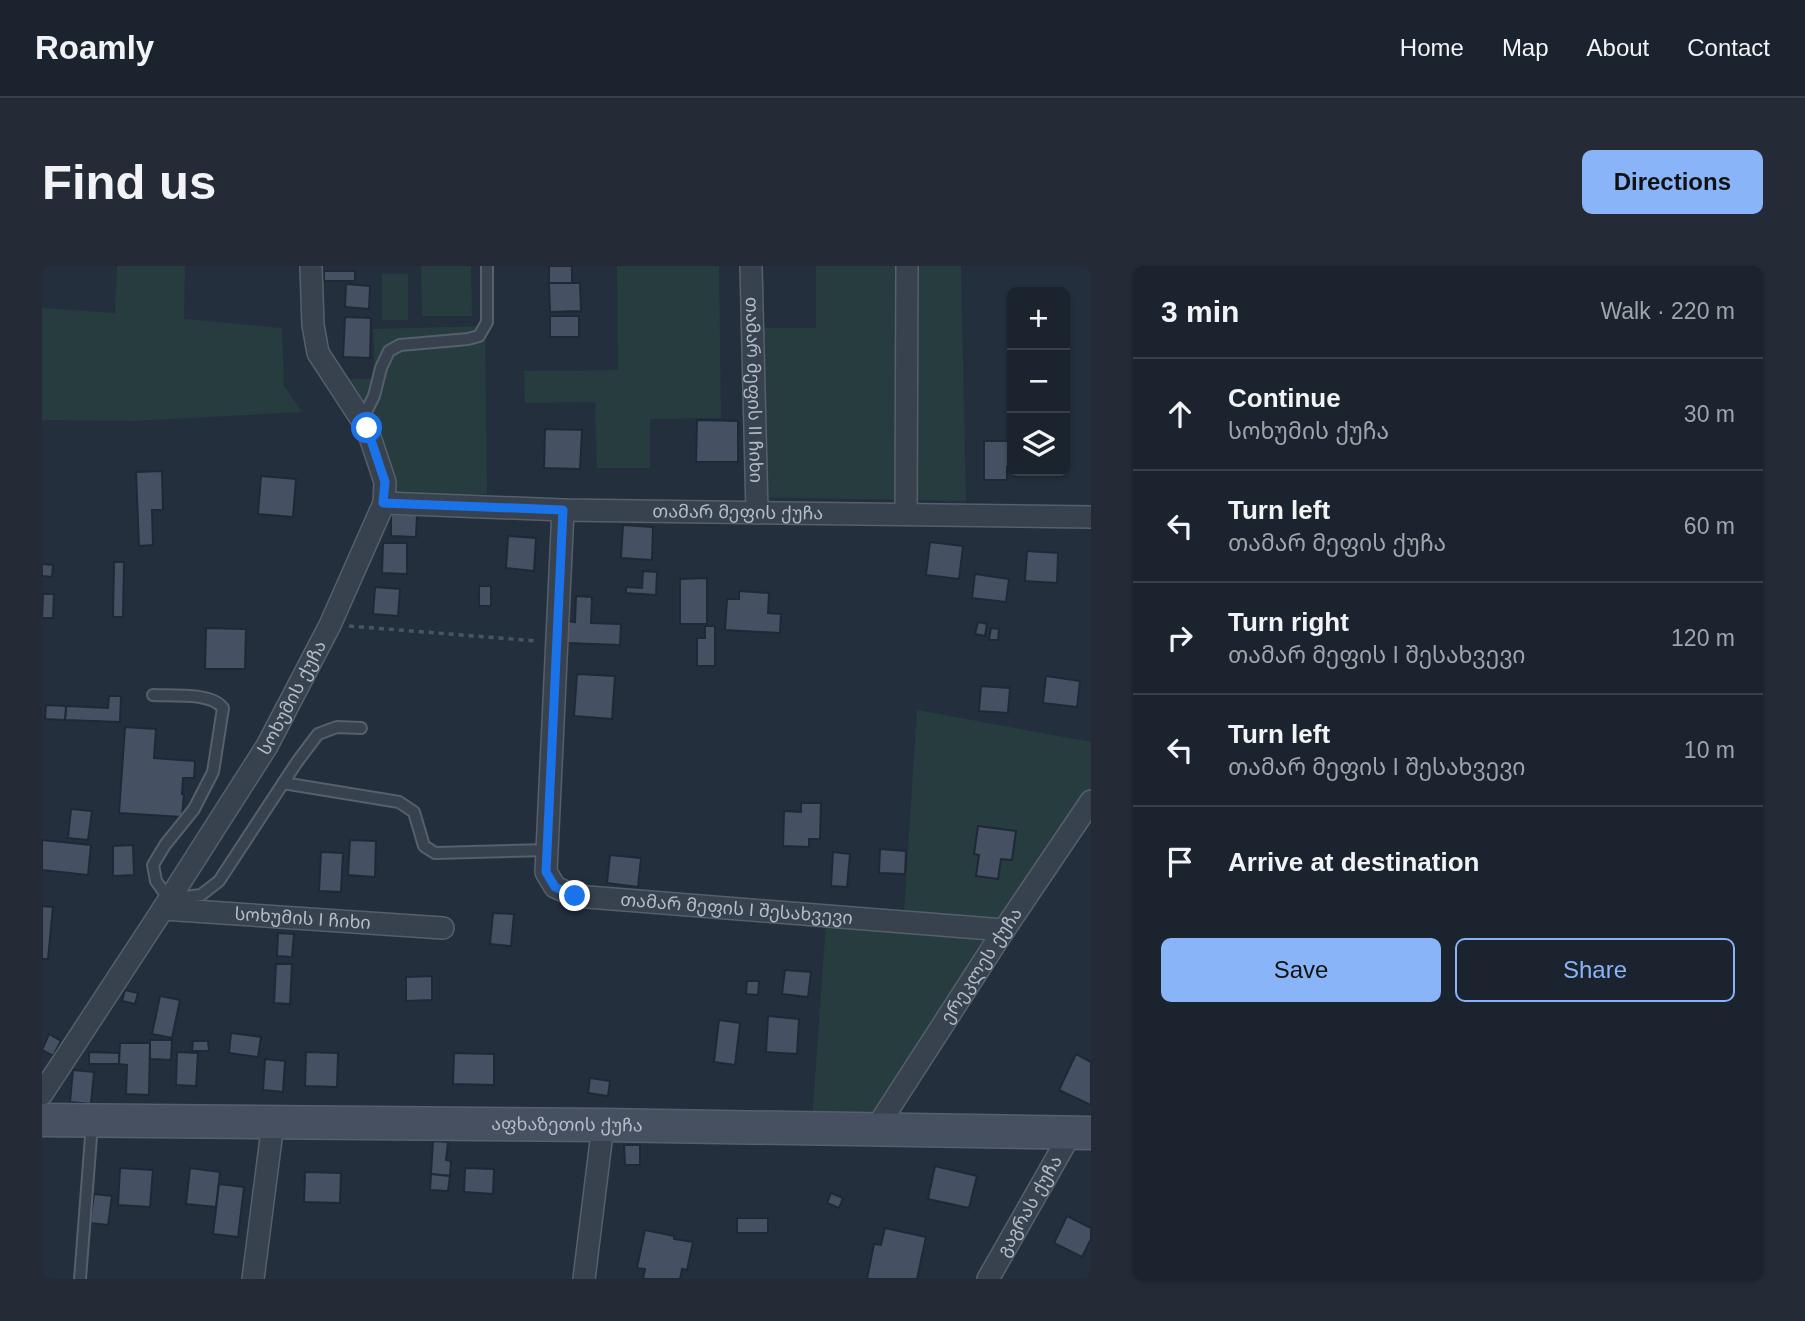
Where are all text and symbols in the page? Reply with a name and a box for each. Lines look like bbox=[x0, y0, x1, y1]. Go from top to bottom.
text: Roamly bbox=[35, 29, 154, 66]
text: Home bbox=[1400, 34, 1464, 61]
text: Map bbox=[1502, 34, 1549, 61]
text: About bbox=[1587, 34, 1649, 61]
text: Contact bbox=[1687, 34, 1770, 61]
button: Directions bbox=[1582, 150, 1763, 214]
text: Find us bbox=[42, 155, 216, 209]
map controls bbox=[1007, 287, 1070, 476]
button: + bbox=[1007, 287, 1070, 350]
text: 3 min bbox=[1161, 295, 1239, 328]
street label: თამარ მეფის II ჩიხი bbox=[742, 297, 766, 483]
text: Walk · 220 m bbox=[1600, 298, 1735, 324]
button: − bbox=[1007, 350, 1070, 413]
text: Continue bbox=[1228, 383, 1341, 413]
icon: ahead bbox=[1161, 395, 1199, 433]
text: 30 m bbox=[1684, 401, 1735, 427]
route start bbox=[351, 412, 382, 443]
button: layers bbox=[1007, 413, 1070, 476]
text: სოხუმის ქუჩა bbox=[1228, 418, 1389, 444]
text: Turn left bbox=[1228, 495, 1330, 525]
street label: თამარ მეფის ქუჩა bbox=[652, 501, 823, 524]
icon: left bbox=[1161, 507, 1199, 545]
text: 60 m bbox=[1684, 513, 1735, 539]
text: თამარ მეფის ქუჩა bbox=[1228, 530, 1446, 556]
text: Turn right bbox=[1228, 607, 1349, 637]
icon: right bbox=[1161, 619, 1199, 657]
text: 120 m bbox=[1671, 625, 1735, 651]
street label: სოხუმის ქუჩა bbox=[254, 637, 330, 759]
text: თამარ მეფის I შესახვევი bbox=[1228, 642, 1526, 668]
text: Turn left bbox=[1228, 719, 1330, 749]
icon: left bbox=[1161, 731, 1199, 769]
text: 10 m bbox=[1684, 737, 1735, 763]
text: თამარ მეფის I შესახვევი bbox=[1228, 754, 1526, 780]
icon: arrive bbox=[1161, 843, 1199, 881]
text: Arrive at destination bbox=[1228, 847, 1479, 877]
route end bbox=[559, 880, 590, 911]
street label: თამარ მეფის I შესახვევი bbox=[620, 890, 854, 928]
street label: სოხუმის I ჩიხი bbox=[234, 904, 371, 933]
street label: ერეკლეს ქუჩა bbox=[937, 904, 1026, 1027]
button: Save bbox=[1161, 938, 1441, 1002]
button: Share bbox=[1455, 938, 1735, 1002]
street label: აფხაზეთის ქუჩა bbox=[491, 1114, 643, 1136]
street label: გაგრას ქუჩა bbox=[993, 1152, 1066, 1260]

